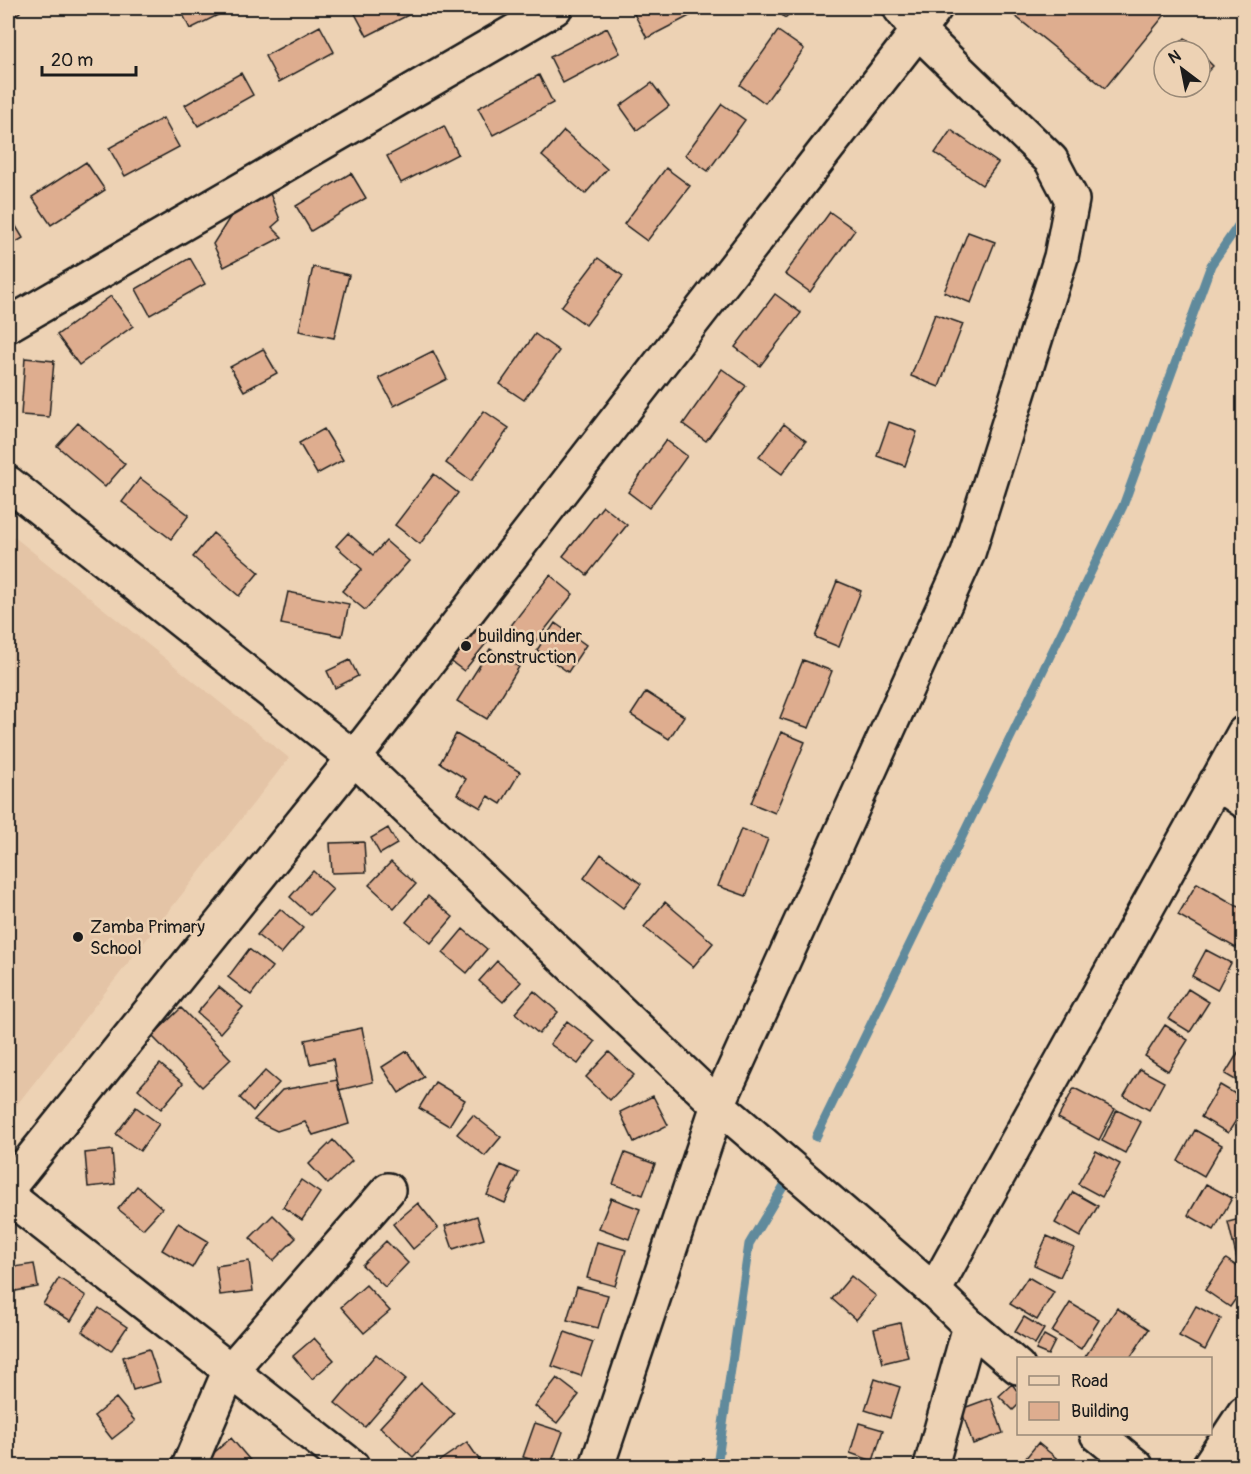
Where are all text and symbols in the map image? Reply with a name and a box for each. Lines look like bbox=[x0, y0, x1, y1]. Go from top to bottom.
scale bar bbox=[42, 39, 136, 77]
north arrow bbox=[1152, 39, 1212, 99]
text: N bbox=[1165, 46, 1185, 68]
text: 20 m bbox=[51, 49, 93, 72]
place label: building under construction bbox=[478, 625, 582, 669]
marker: building under construction bbox=[459, 639, 473, 653]
place label: Zamba Primary School bbox=[90, 916, 205, 960]
marker: Zamba Primary School bbox=[71, 930, 85, 944]
legend bbox=[1017, 1357, 1212, 1435]
text: Road bbox=[1071, 1370, 1108, 1393]
text: Building bbox=[1071, 1400, 1129, 1423]

